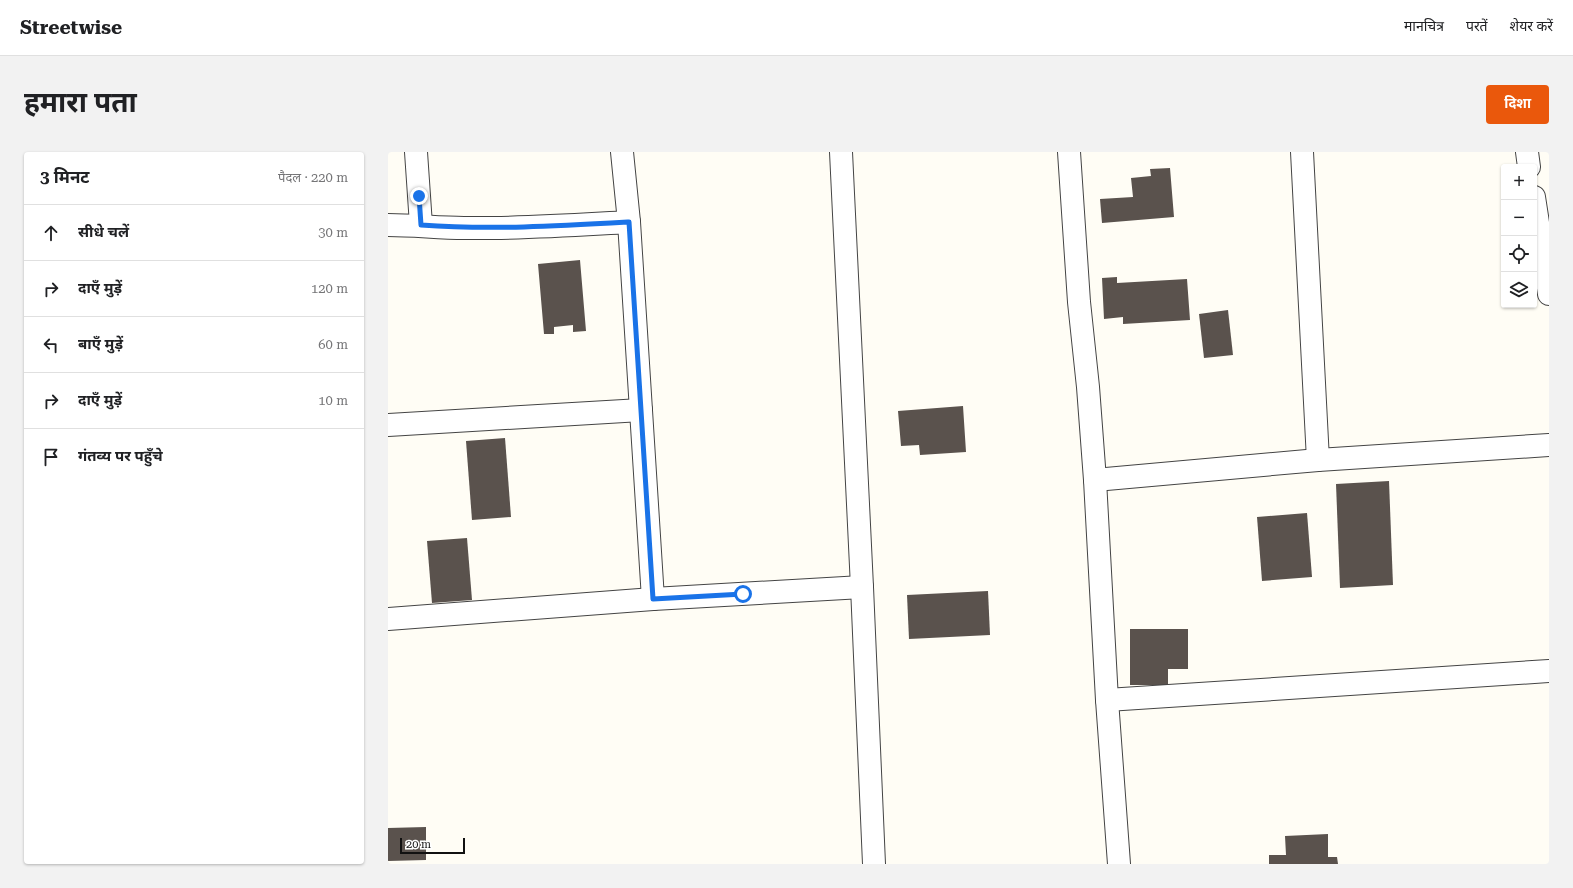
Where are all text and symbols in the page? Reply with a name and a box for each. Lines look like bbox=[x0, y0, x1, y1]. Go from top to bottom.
text: Streetwise bbox=[20, 16, 122, 39]
text: मानचित्र bbox=[1404, 18, 1444, 34]
text: परतें bbox=[1466, 18, 1488, 34]
text: शेयर करें bbox=[1510, 18, 1553, 34]
button: दिशा bbox=[1486, 85, 1549, 124]
text: हमारा पता bbox=[24, 86, 137, 119]
map controls bbox=[1501, 164, 1537, 308]
button: + bbox=[1501, 164, 1537, 200]
text: 3 मिनट bbox=[40, 167, 90, 187]
text: पैदल · 220 m bbox=[278, 170, 348, 185]
route end bbox=[410, 187, 428, 205]
button: − bbox=[1501, 200, 1537, 236]
icon: ahead bbox=[40, 222, 62, 244]
text: सीधे चलें bbox=[78, 223, 129, 241]
text: 30 m bbox=[318, 225, 348, 240]
button: locate bbox=[1501, 236, 1537, 272]
button: layers bbox=[1501, 272, 1537, 308]
icon: right bbox=[40, 278, 62, 300]
text: दाएँ मुड़ें bbox=[78, 279, 122, 297]
text: 120 m bbox=[311, 281, 348, 296]
icon: left bbox=[40, 334, 62, 356]
text: बाएँ मुड़ें bbox=[78, 335, 123, 353]
text: 60 m bbox=[318, 337, 348, 352]
icon: right bbox=[40, 390, 62, 412]
text: दाएँ मुड़ें bbox=[78, 391, 122, 409]
text: 10 m bbox=[318, 393, 348, 408]
icon: arrive bbox=[40, 446, 62, 468]
text: गंतव्य पर पहुँचे bbox=[78, 447, 163, 465]
route start bbox=[734, 585, 752, 603]
scale bar bbox=[400, 836, 465, 855]
text: 20 m bbox=[406, 838, 431, 851]

